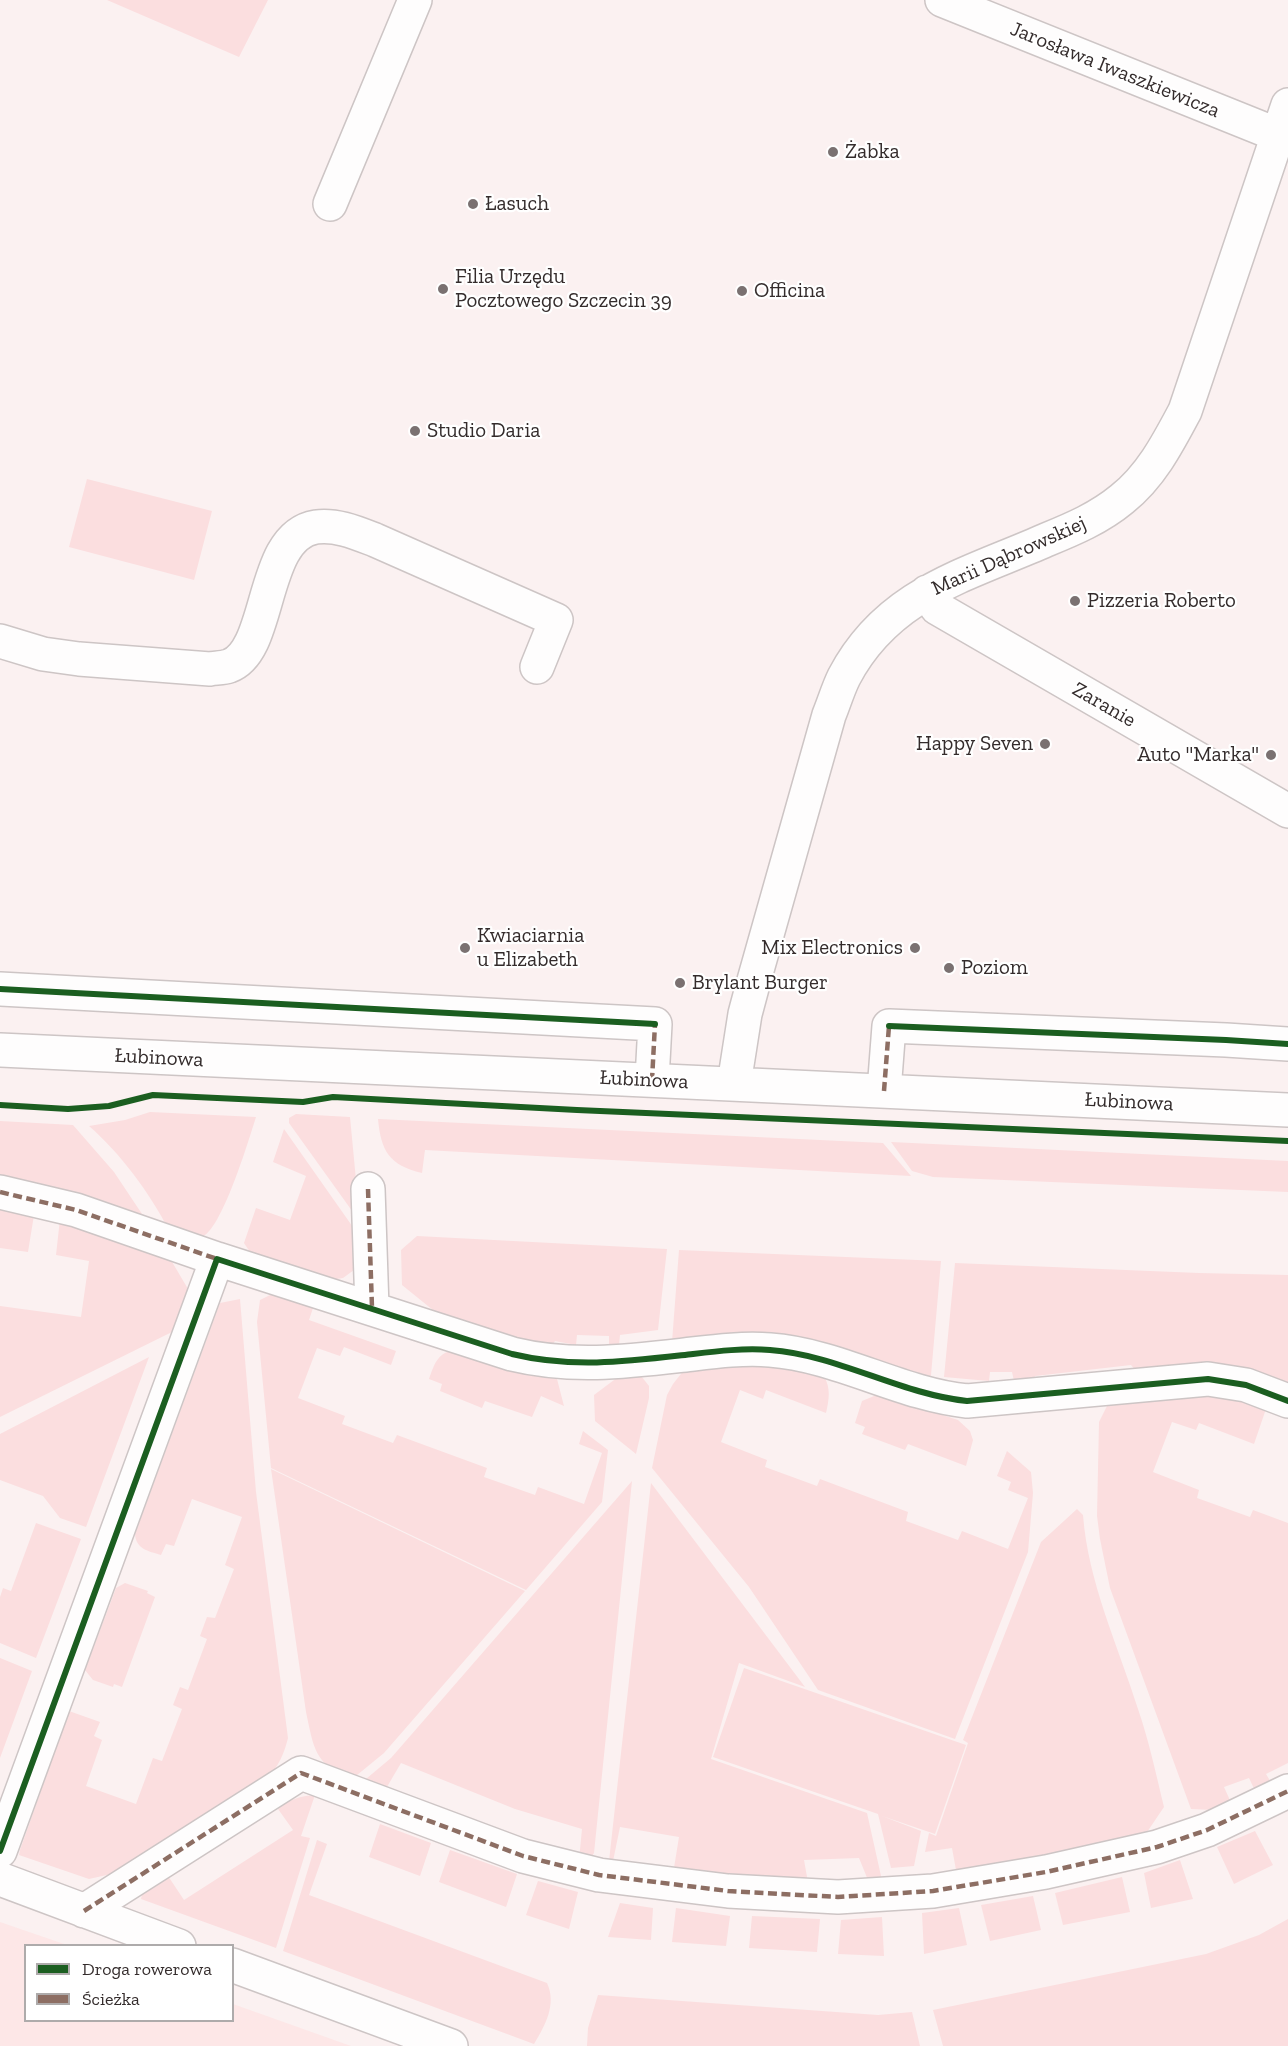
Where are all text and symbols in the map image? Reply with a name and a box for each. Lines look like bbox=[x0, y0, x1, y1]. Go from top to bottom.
street label: Jarosława Iwaszkiewicza bbox=[1007, 16, 1223, 124]
place label: Żabka bbox=[845, 139, 900, 165]
marker: Żabka bbox=[826, 145, 840, 159]
place label: Łasuch bbox=[485, 191, 549, 217]
marker: Łasuch bbox=[466, 197, 480, 211]
place label: Filia Urzędu Pocztowego Szczecin 39 bbox=[455, 264, 672, 314]
place label: Officina bbox=[754, 278, 825, 304]
marker: Filia Urzędu Pocztowego Szczecin 39 bbox=[436, 282, 450, 296]
marker: Officina bbox=[735, 284, 749, 298]
place label: Studio Daria bbox=[427, 418, 540, 444]
marker: Studio Daria bbox=[408, 424, 422, 438]
street label: Marii Dąbrowskiej bbox=[928, 511, 1090, 601]
place label: Pizzeria Roberto bbox=[1087, 588, 1236, 614]
marker: Pizzeria Roberto bbox=[1068, 594, 1082, 608]
street label: Zaranie bbox=[1068, 677, 1140, 733]
place label: Happy Seven bbox=[916, 731, 1033, 757]
marker: Happy Seven bbox=[1038, 737, 1052, 751]
place label: Auto "Marka" bbox=[1137, 742, 1259, 768]
marker: Auto "Marka" bbox=[1264, 748, 1278, 762]
place label: Kwiaciarnia u Elizabeth bbox=[477, 923, 584, 973]
place label: Mix Electronics bbox=[761, 935, 903, 961]
marker: Kwiaciarnia u Elizabeth bbox=[458, 941, 472, 955]
marker: Mix Electronics bbox=[908, 941, 922, 955]
place label: Poziom bbox=[961, 955, 1028, 981]
marker: Poziom bbox=[942, 961, 956, 975]
place label: Brylant Burger bbox=[692, 970, 828, 996]
marker: Brylant Burger bbox=[673, 976, 687, 990]
street label: Łubinowa bbox=[114, 1043, 204, 1073]
street label: Łubinowa bbox=[599, 1065, 689, 1095]
street label: Łubinowa bbox=[1084, 1087, 1174, 1117]
legend bbox=[24, 1944, 234, 2022]
text: Droga rowerowa bbox=[82, 1958, 212, 1980]
text: Ścieżka bbox=[82, 1988, 140, 2010]

